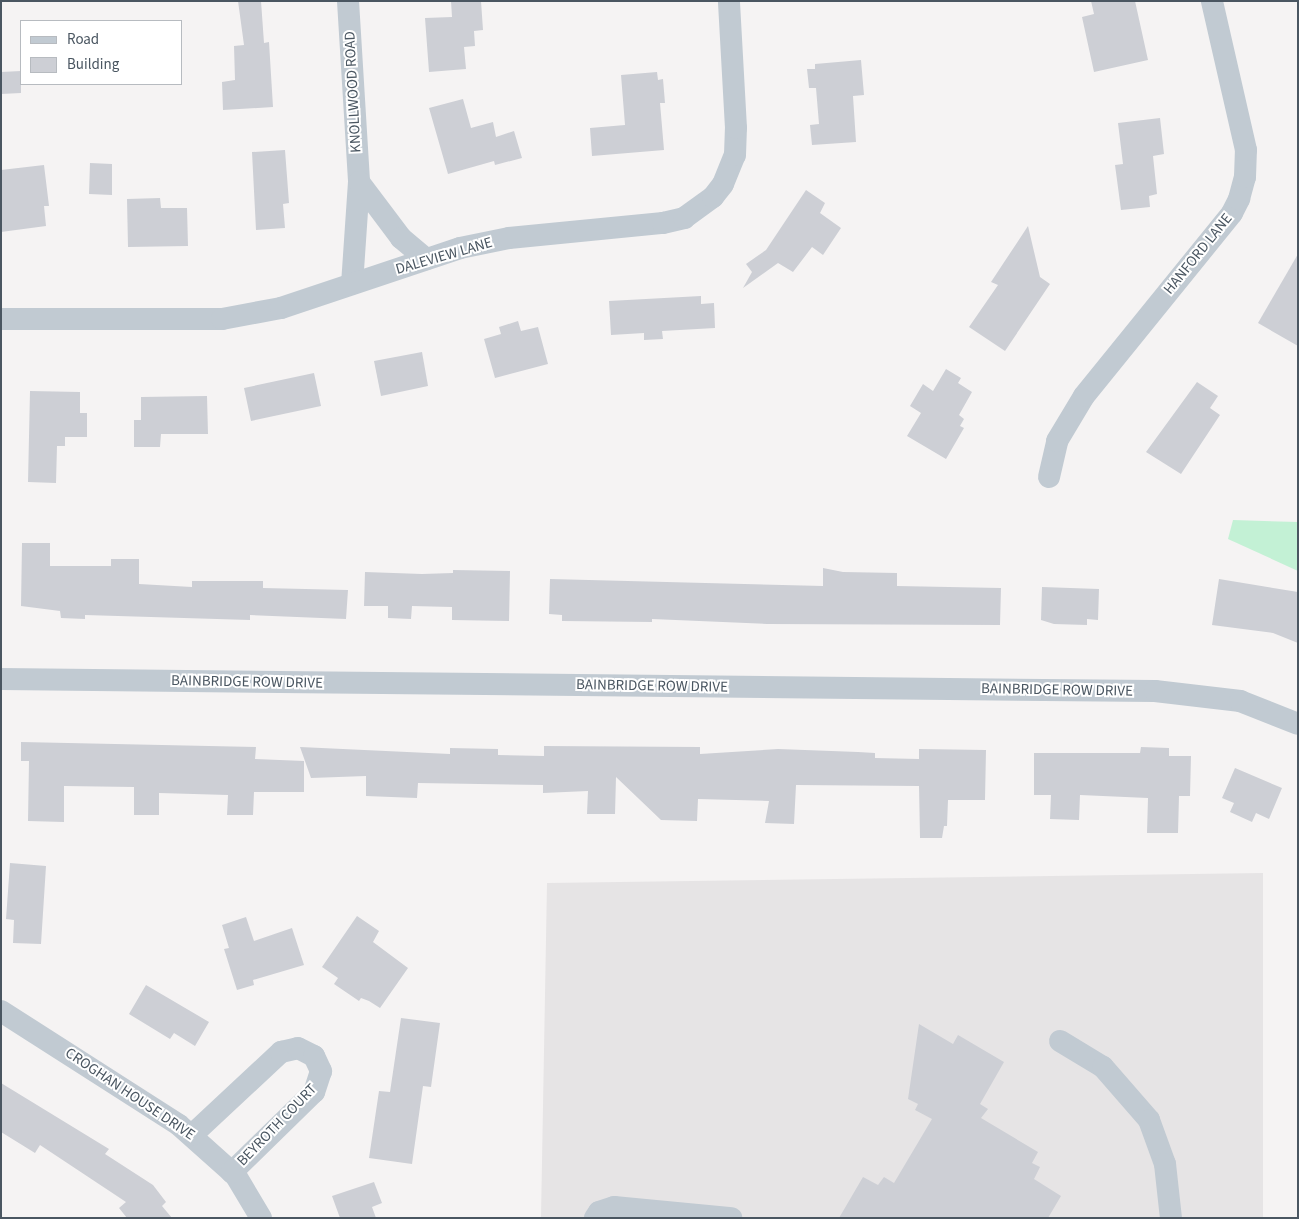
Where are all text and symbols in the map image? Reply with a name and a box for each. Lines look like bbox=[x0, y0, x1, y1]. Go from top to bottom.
legend bbox=[20, 20, 182, 85]
text: Road bbox=[67, 29, 99, 50]
street label: KNOLLWOOD ROAD bbox=[341, 31, 365, 153]
text: Building bbox=[67, 54, 119, 75]
street label: HANFORD LANE bbox=[1160, 210, 1236, 298]
street label: DALEVIEW LANE bbox=[394, 234, 494, 278]
street label: BAINBRIDGE ROW DRIVE bbox=[171, 672, 323, 692]
street label: BAINBRIDGE ROW DRIVE bbox=[576, 676, 728, 696]
street label: BAINBRIDGE ROW DRIVE bbox=[981, 680, 1133, 700]
street label: CROGHAN HOUSE DRIVE bbox=[62, 1044, 198, 1144]
street label: BEYROTH COURT bbox=[233, 1080, 321, 1170]

